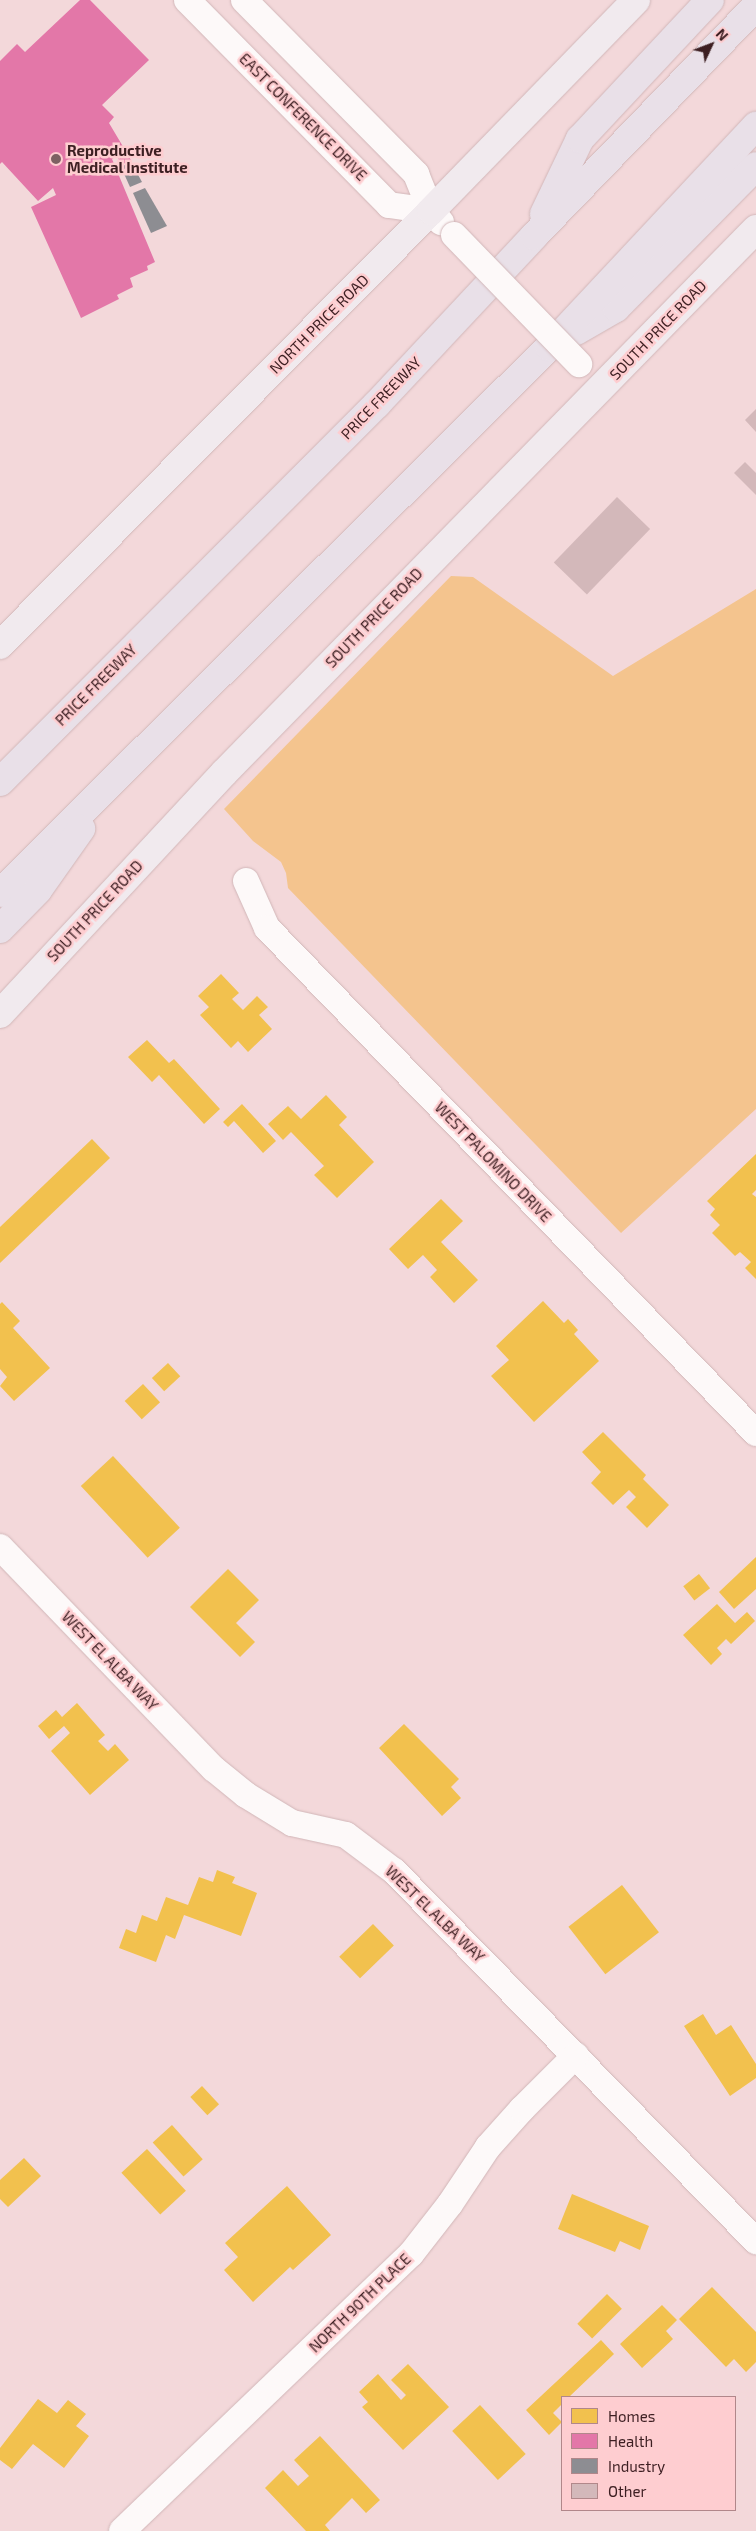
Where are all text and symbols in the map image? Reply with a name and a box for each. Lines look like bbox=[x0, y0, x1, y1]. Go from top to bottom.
north arrow bbox=[686, 20, 736, 70]
text: N bbox=[713, 25, 732, 44]
street label: EAST CONFERENCE DRIVE bbox=[236, 50, 370, 184]
place label: Reproductive Medical Institute bbox=[67, 141, 188, 176]
marker: Reproductive Medical Institute bbox=[49, 152, 63, 166]
street label: NORTH PRICE ROAD bbox=[266, 271, 372, 377]
street label: SOUTH PRICE ROAD bbox=[606, 276, 710, 384]
street label: PRICE FREEWAY bbox=[337, 353, 425, 443]
street label: SOUTH PRICE ROAD bbox=[322, 564, 426, 672]
street label: PRICE FREEWAY bbox=[52, 641, 140, 729]
street label: SOUTH PRICE ROAD bbox=[44, 857, 146, 965]
street label: WEST PALOMINO DRIVE bbox=[431, 1098, 555, 1226]
street label: WEST EL ALBA WAY bbox=[58, 1607, 162, 1715]
street label: WEST EL ALBA WAY bbox=[381, 1862, 489, 1966]
street label: NORTH 90TH PLACE bbox=[305, 2250, 415, 2356]
legend bbox=[561, 2396, 736, 2511]
text: Homes bbox=[608, 2407, 655, 2425]
text: Health bbox=[608, 2432, 653, 2450]
text: Industry bbox=[608, 2457, 665, 2475]
text: Other bbox=[608, 2482, 647, 2500]

